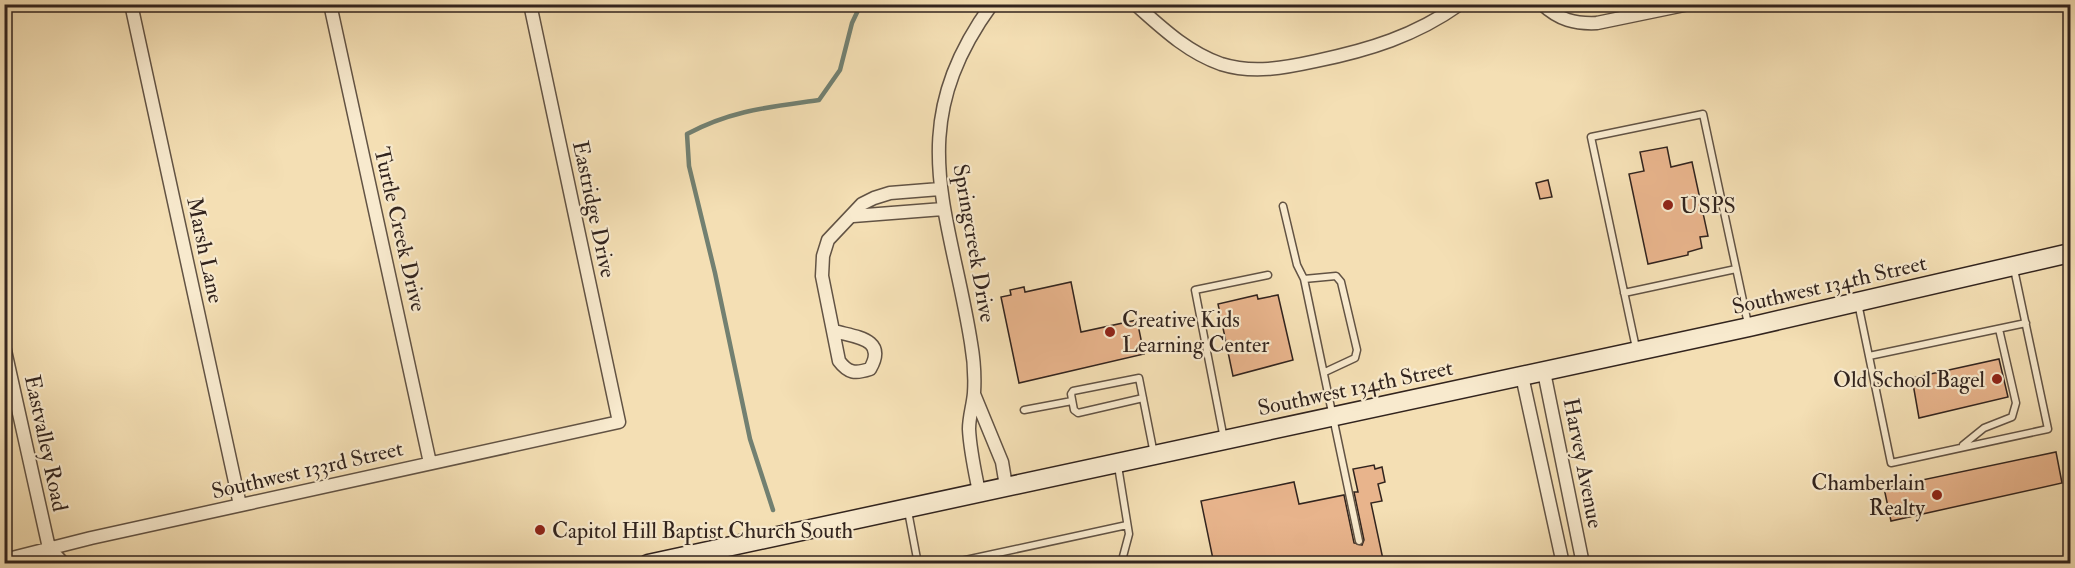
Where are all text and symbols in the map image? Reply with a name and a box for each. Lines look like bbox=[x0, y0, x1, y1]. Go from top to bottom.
street label: Eastridge Drive bbox=[566, 138, 622, 280]
street label: Turtle Creek Drive bbox=[367, 144, 433, 314]
street label: Springcreek Drive bbox=[945, 162, 1002, 325]
place label: USPS bbox=[1680, 192, 1736, 220]
street label: Marsh Lane bbox=[180, 195, 230, 306]
marker: USPS bbox=[1661, 198, 1675, 212]
street label: Southwest 134th Street bbox=[1729, 249, 1929, 321]
place label: Creative Kids Learning Center bbox=[1122, 306, 1270, 359]
marker: Creative Kids Learning Center bbox=[1103, 325, 1117, 339]
street label: Southwest 134th Street bbox=[1255, 354, 1455, 422]
place label: Old School Bagel bbox=[1833, 366, 1985, 394]
street label: Eastvalley Road bbox=[18, 372, 74, 514]
marker: Old School Bagel bbox=[1990, 372, 2004, 386]
street label: Harvey Avenue bbox=[1557, 396, 1609, 531]
street label: Southwest 133rd Street bbox=[209, 434, 406, 506]
place label: Chamberlain Realty bbox=[1811, 469, 1925, 522]
marker: Chamberlain Realty bbox=[1930, 488, 1944, 502]
place label: Capitol Hill Baptist Church South bbox=[552, 517, 854, 546]
marker: Capitol Hill Baptist Church South bbox=[533, 523, 547, 537]

